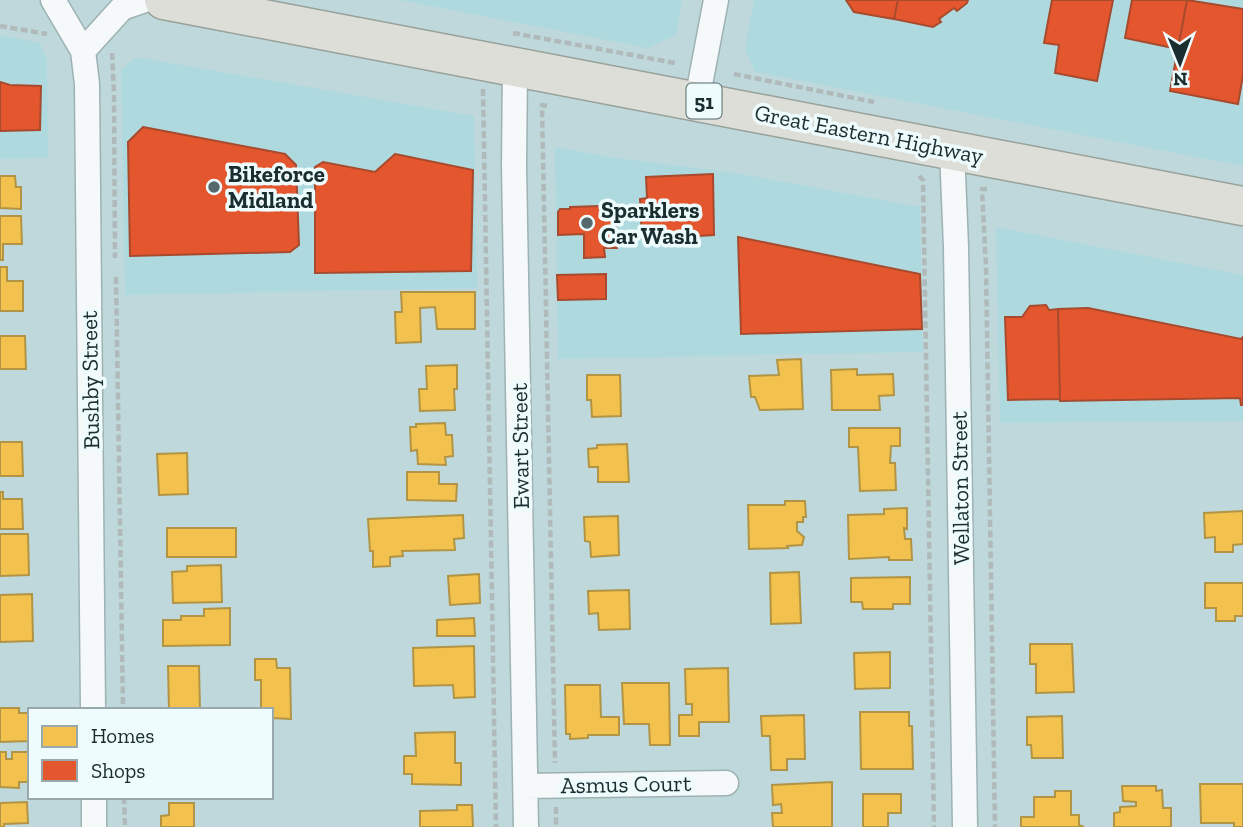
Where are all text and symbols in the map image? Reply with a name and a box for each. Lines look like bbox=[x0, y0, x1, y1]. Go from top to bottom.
north arrow bbox=[1145, 28, 1215, 98]
text: N bbox=[1173, 68, 1188, 91]
road number: 51 bbox=[686, 84, 722, 119]
street label: Great Eastern Highway bbox=[752, 98, 986, 170]
place label: Bikeforce Midland bbox=[228, 160, 325, 214]
marker: Bikeforce Midland bbox=[206, 179, 222, 195]
place label: Sparklers Car Wash bbox=[601, 196, 700, 250]
marker: Sparklers Car Wash bbox=[579, 215, 595, 231]
street label: Bushby Street bbox=[75, 310, 105, 450]
street label: Ewart Street bbox=[505, 382, 535, 509]
street label: Wellaton Street bbox=[945, 410, 975, 565]
legend bbox=[28, 708, 273, 799]
text: Homes bbox=[91, 723, 154, 748]
text: Shops bbox=[91, 758, 145, 783]
street label: Asmus Court bbox=[560, 769, 692, 799]

